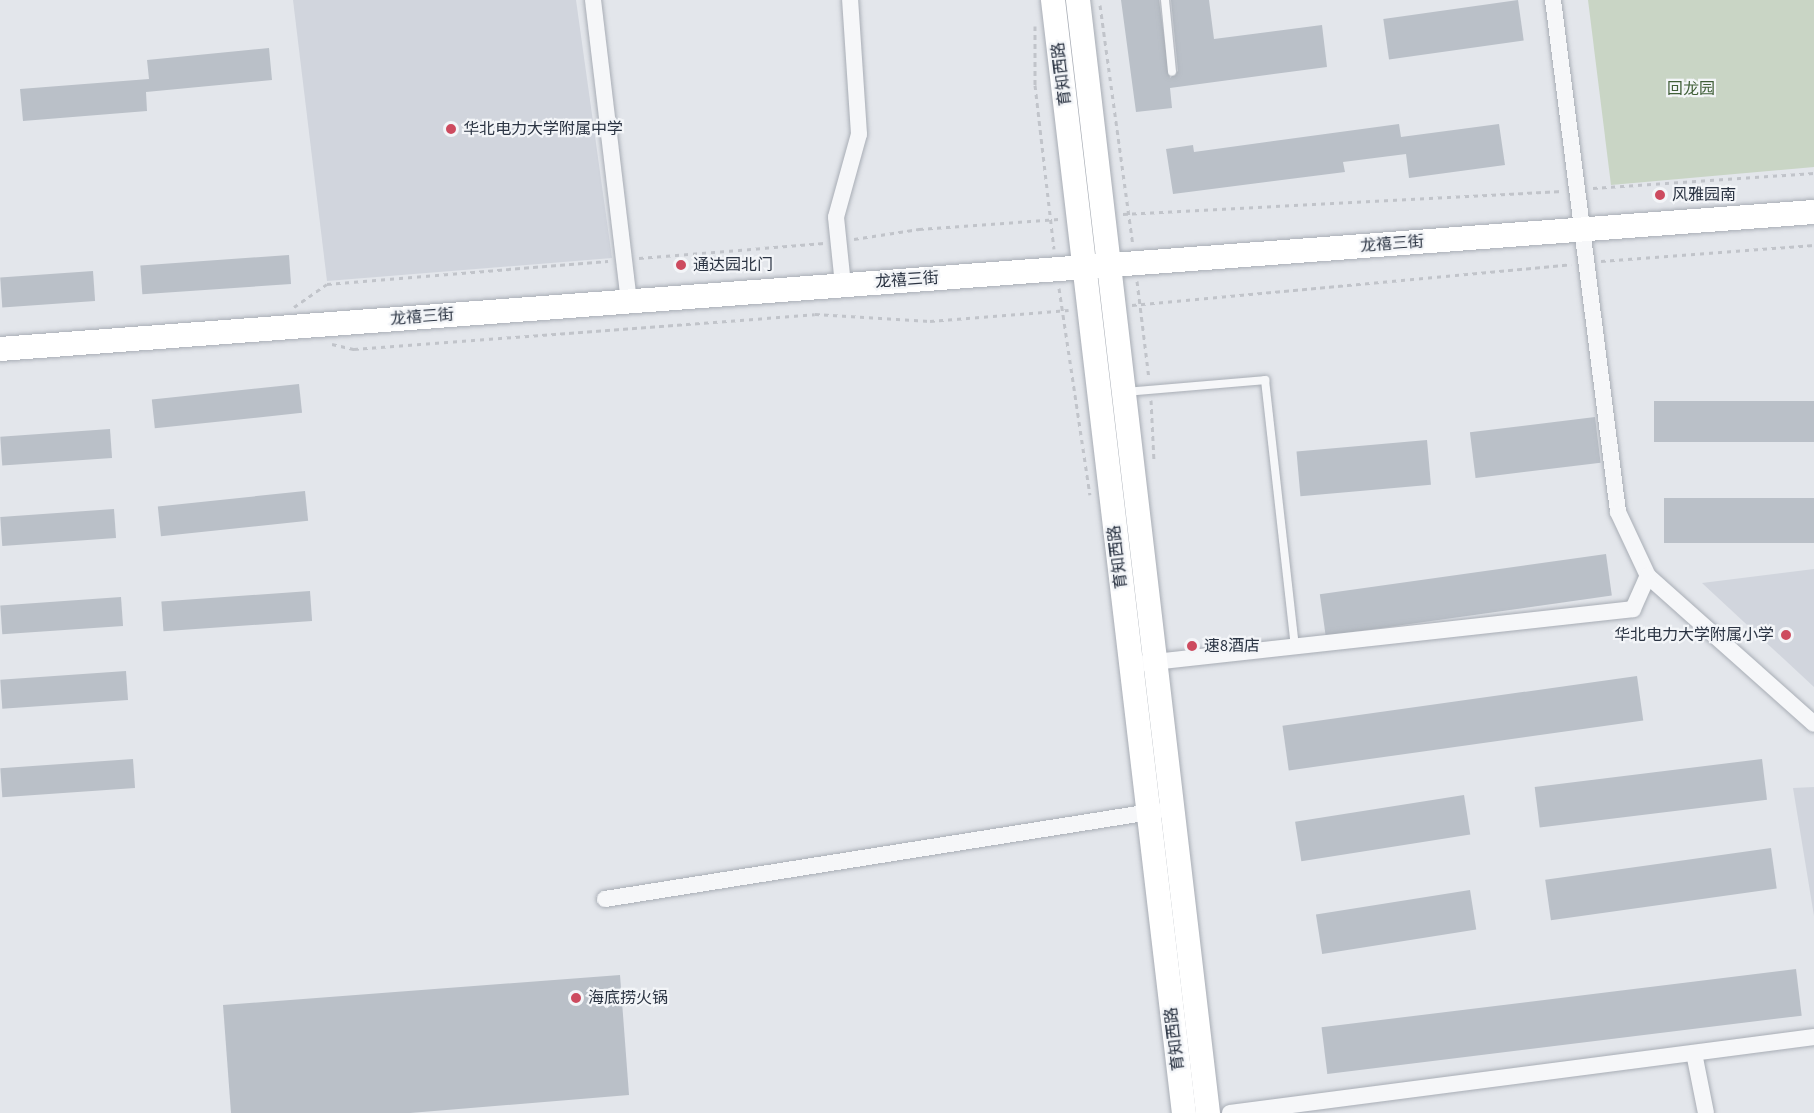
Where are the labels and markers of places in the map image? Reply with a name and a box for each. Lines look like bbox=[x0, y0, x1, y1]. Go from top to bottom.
place label: 华北电力大学附属中学 bbox=[463, 119, 623, 139]
marker: 华北电力大学附属中学 bbox=[444, 122, 458, 136]
place label: 风雅园南 bbox=[1672, 185, 1736, 205]
marker: 风雅园南 bbox=[1653, 188, 1667, 202]
place label: 通达园北门 bbox=[693, 255, 773, 275]
marker: 通达园北门 bbox=[674, 258, 688, 272]
place label: 华北电力大学附属小学 bbox=[1614, 625, 1774, 645]
marker: 华北电力大学附属小学 bbox=[1779, 628, 1793, 642]
place label: 速8酒店 bbox=[1204, 636, 1260, 656]
marker: 速8酒店 bbox=[1185, 639, 1199, 653]
place label: 海底捞火锅 bbox=[588, 988, 668, 1008]
marker: 海底捞火锅 bbox=[569, 991, 583, 1005]

